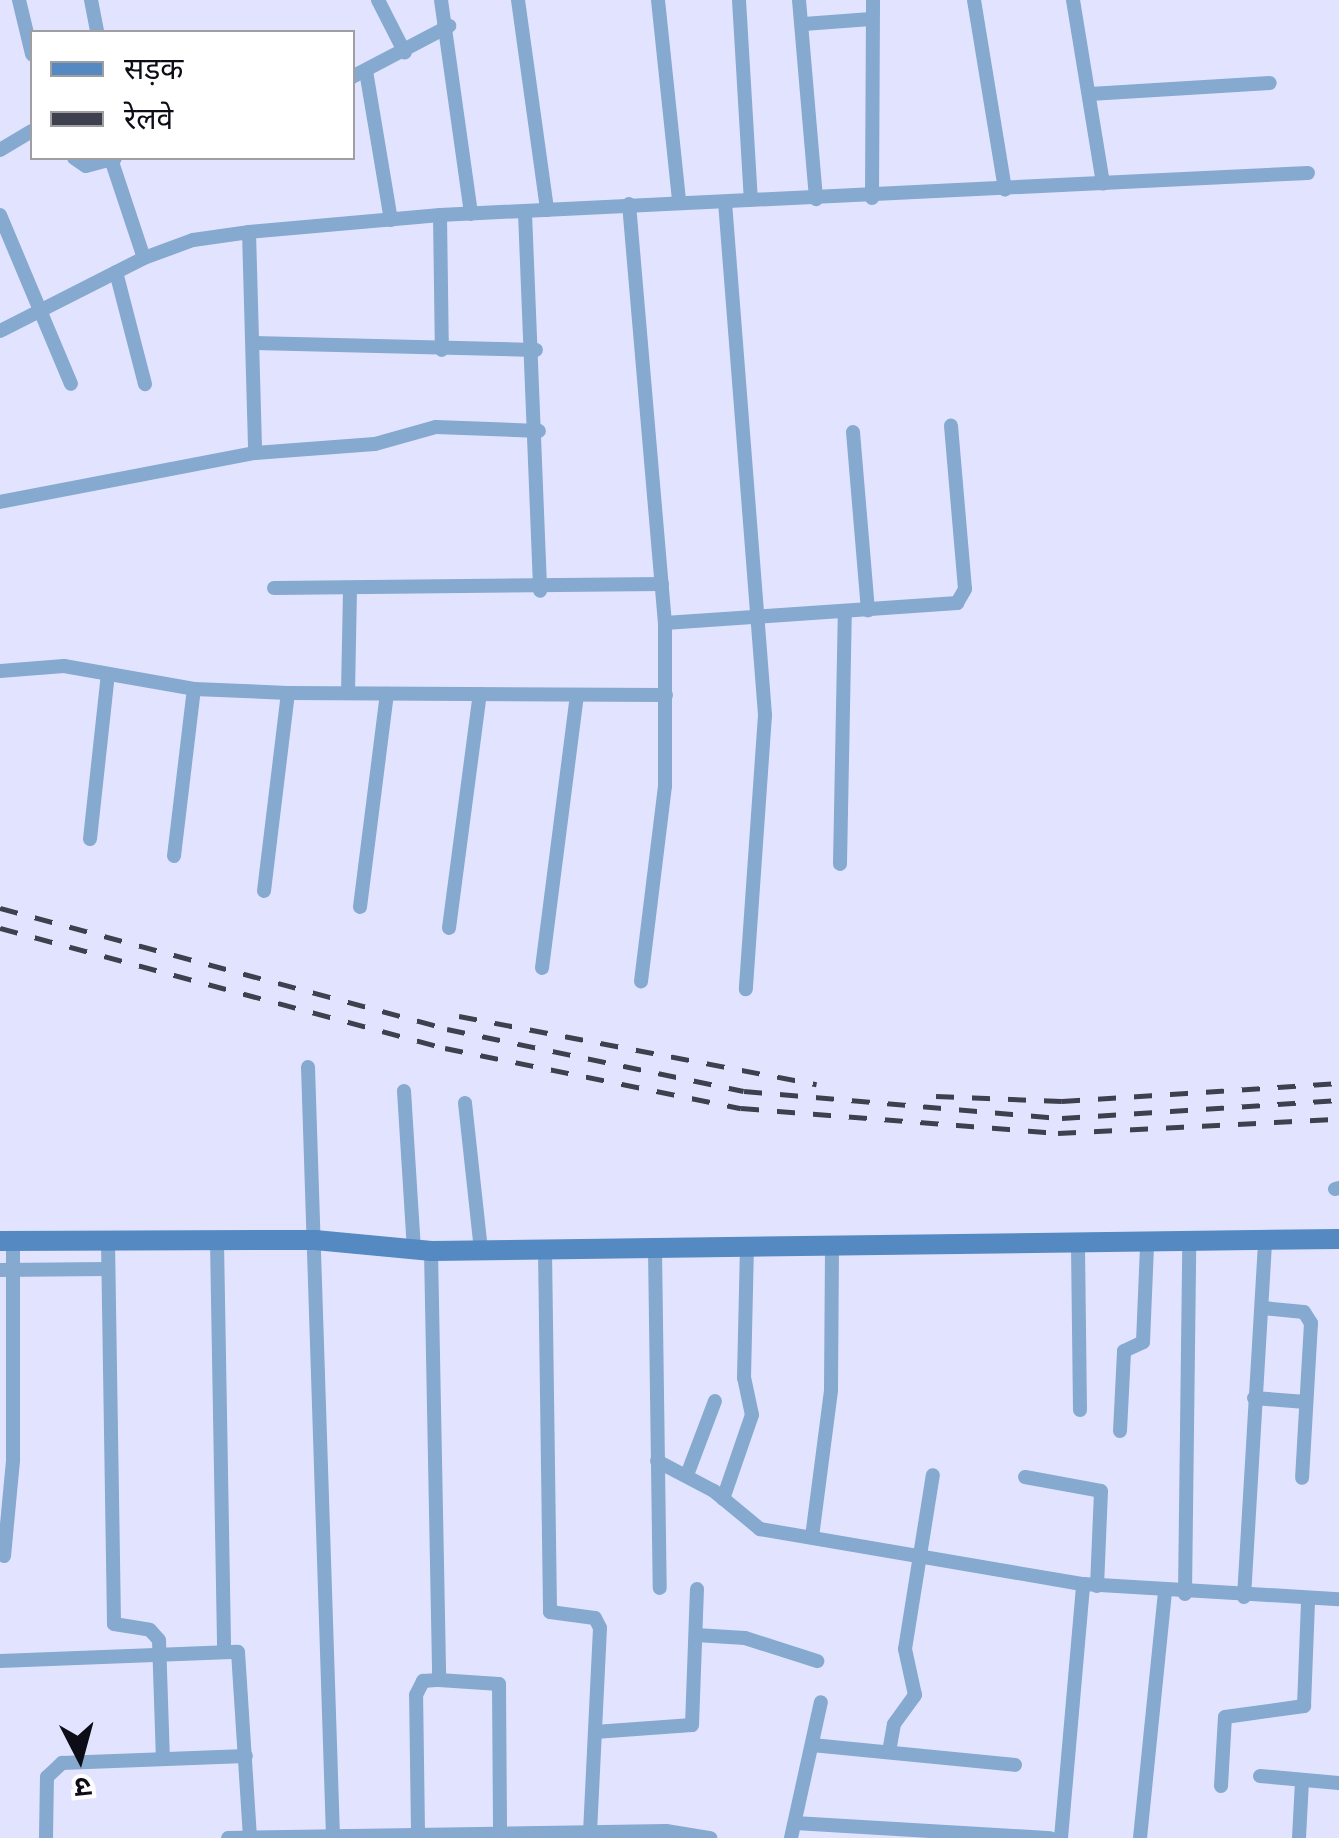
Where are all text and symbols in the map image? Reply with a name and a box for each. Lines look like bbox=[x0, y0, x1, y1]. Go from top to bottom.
legend bbox=[30, 30, 355, 160]
text: सड़क bbox=[124, 48, 183, 87]
text: रेलवे bbox=[124, 98, 173, 137]
north arrow bbox=[30, 1708, 130, 1808]
text: उ bbox=[73, 1769, 93, 1808]

